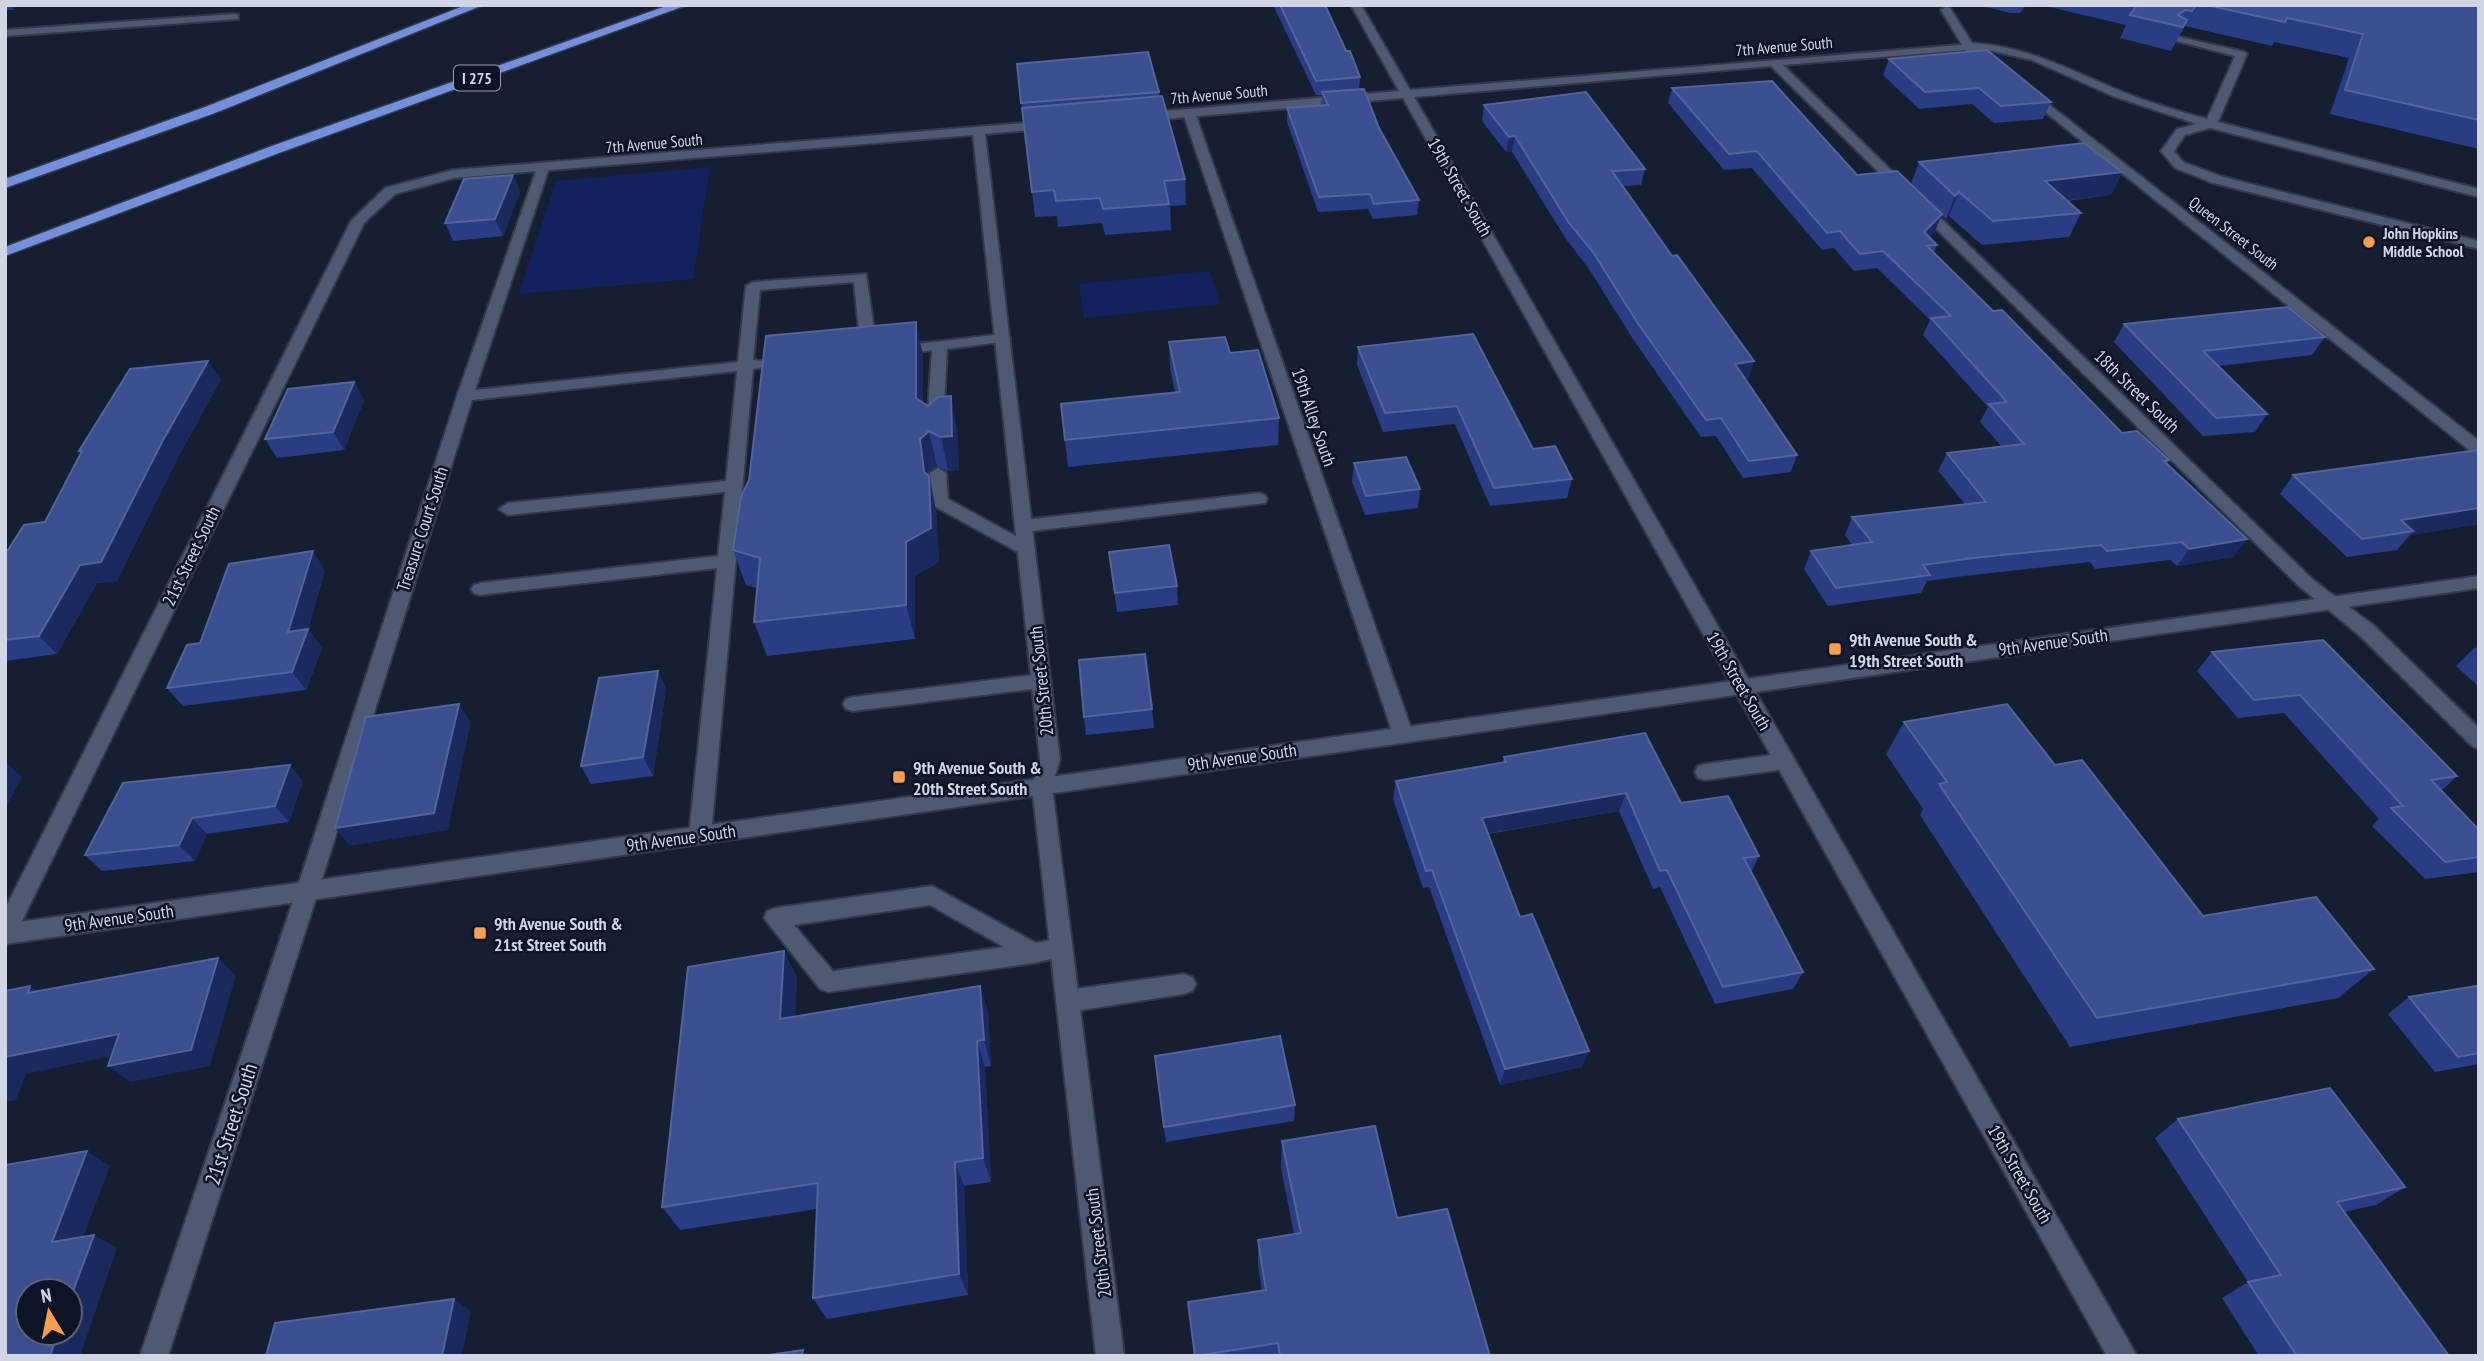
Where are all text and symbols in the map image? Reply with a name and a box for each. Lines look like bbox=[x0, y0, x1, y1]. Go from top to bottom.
street label: 7th Avenue South bbox=[1735, 32, 1833, 60]
road number: I 275 bbox=[454, 66, 500, 90]
street label: 7th Avenue South bbox=[1170, 80, 1268, 108]
street label: 7th Avenue South bbox=[605, 129, 703, 157]
street label: 19th Street South bbox=[1423, 134, 1497, 240]
street label: Queen Street South bbox=[2185, 192, 2283, 274]
place label: John Hopkins Middle School bbox=[2382, 223, 2464, 261]
marker: John Hopkins Middle School bbox=[2361, 234, 2377, 250]
street label: 18th Street South bbox=[2089, 344, 2185, 438]
street label: 19th Alley South bbox=[1286, 365, 1342, 469]
street label: Treasure Court South bbox=[391, 464, 453, 594]
street label: 21st Street South bbox=[157, 502, 225, 610]
street label: 9th Avenue South bbox=[1997, 623, 2109, 661]
street label: 20th Street South bbox=[1024, 625, 1058, 737]
street label: 19th Street South bbox=[1702, 628, 1776, 734]
place label: 9th Avenue South & 19th Street South bbox=[1849, 628, 1977, 672]
marker: 9th Avenue South & 19th Street South bbox=[1827, 641, 1843, 657]
street label: 9th Avenue South bbox=[1186, 738, 1298, 776]
place label: 9th Avenue South & 20th Street South bbox=[913, 756, 1041, 800]
marker: 9th Avenue South & 20th Street South bbox=[891, 769, 907, 785]
street label: 9th Avenue South bbox=[625, 819, 737, 857]
street label: 9th Avenue South bbox=[63, 899, 175, 937]
place label: 9th Avenue South & 21st Street South bbox=[494, 912, 622, 956]
marker: 9th Avenue South & 21st Street South bbox=[472, 925, 488, 941]
street label: 21st Street South bbox=[199, 1060, 263, 1188]
street label: 19th Street South bbox=[1983, 1121, 2057, 1227]
street label: 20th Street South bbox=[1080, 1187, 1116, 1299]
north arrow bbox=[14, 1277, 84, 1347]
text: N bbox=[39, 1283, 53, 1308]

